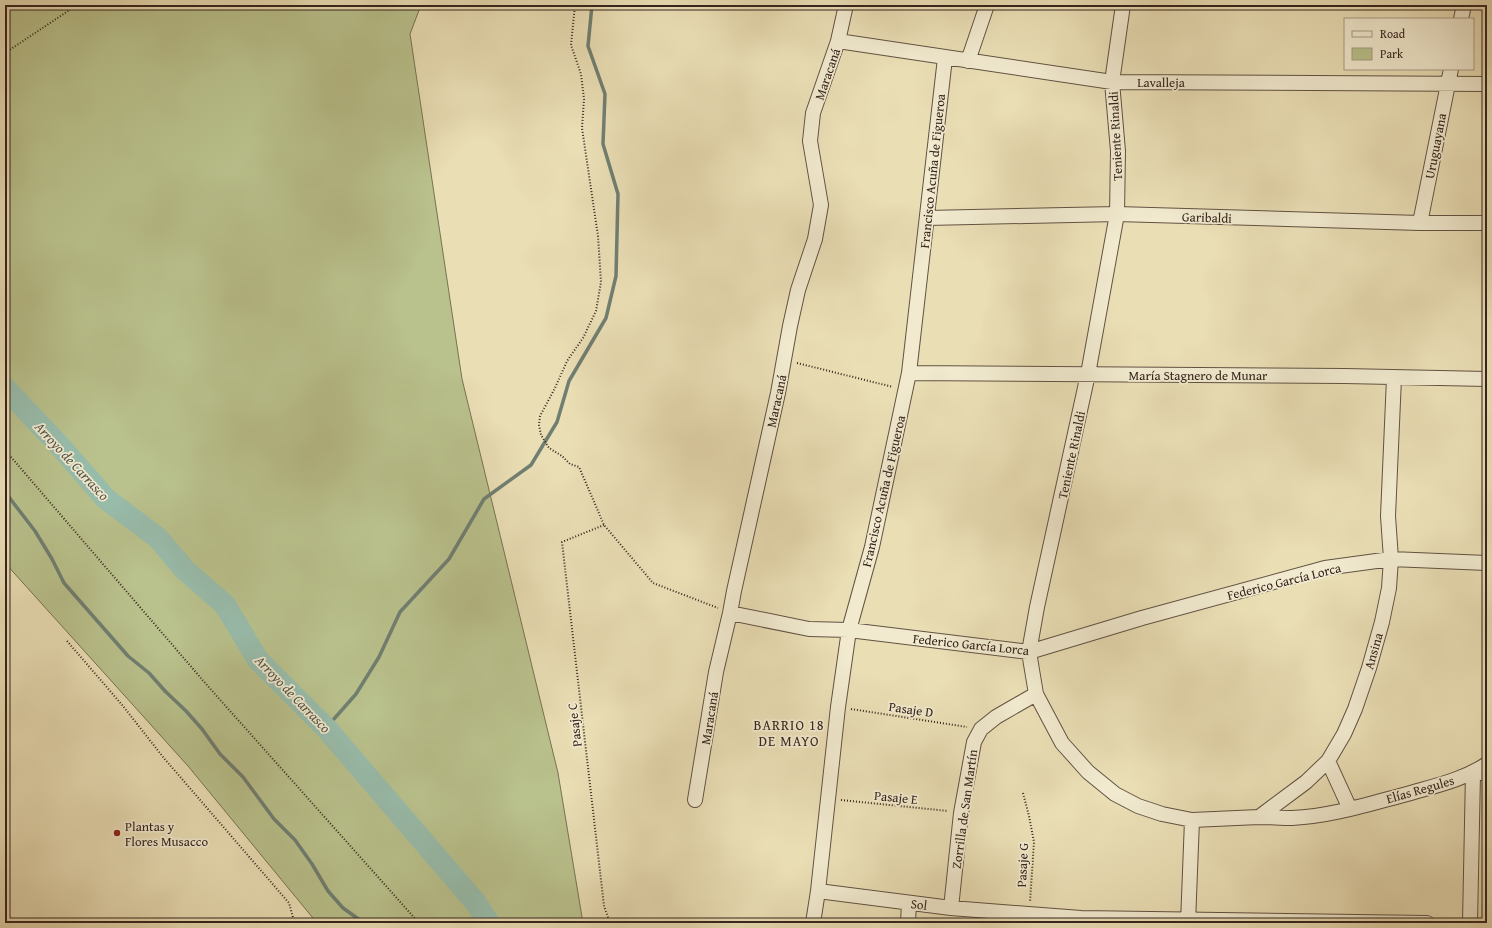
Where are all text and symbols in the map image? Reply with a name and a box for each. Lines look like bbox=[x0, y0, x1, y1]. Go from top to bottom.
legend bbox=[1344, 18, 1474, 70]
text: Road bbox=[1380, 25, 1406, 42]
street label: Maracaná bbox=[810, 45, 845, 103]
text: Park bbox=[1380, 45, 1404, 62]
street label: Lavalleja bbox=[1137, 73, 1186, 92]
street label: Teniente Rinaldi bbox=[1104, 90, 1127, 181]
street label: Francisco Acuña de Figueroa bbox=[915, 92, 950, 249]
street label: Uruguayana bbox=[1420, 111, 1451, 181]
street label: Garibaldi bbox=[1182, 207, 1233, 228]
street label: María Stagnero de Munar bbox=[1129, 366, 1268, 385]
street label: Maracaná bbox=[762, 372, 792, 429]
street label: Teniente Rinaldi bbox=[1053, 409, 1090, 501]
street label: Francisco Acuña de Figueroa bbox=[857, 413, 910, 569]
water label: Arroyo de Carrasco bbox=[30, 416, 114, 505]
street label: Federico García Lorca bbox=[1225, 558, 1344, 605]
street label: Federico García Lorca bbox=[912, 629, 1031, 660]
street label: Ansina bbox=[1359, 630, 1388, 672]
water label: Arroyo de Carrasco bbox=[250, 650, 335, 737]
street label: Maracaná bbox=[696, 689, 723, 746]
street label: Pasaje D bbox=[887, 697, 935, 722]
street label: Pasaje C bbox=[562, 702, 587, 748]
district label: BARRIO 18 DE MAYO bbox=[754, 715, 824, 751]
street label: Zorrilla de San Martín bbox=[947, 747, 982, 870]
street label: Elías Regules bbox=[1384, 771, 1456, 808]
street label: Pasaje E bbox=[873, 786, 919, 809]
place label: Plantas y Flores Musacco bbox=[125, 817, 208, 851]
marker: Plantas y Flores Musacco bbox=[112, 828, 122, 838]
street label: Pasaje G bbox=[1012, 842, 1033, 888]
street label: Sol bbox=[910, 894, 929, 915]

